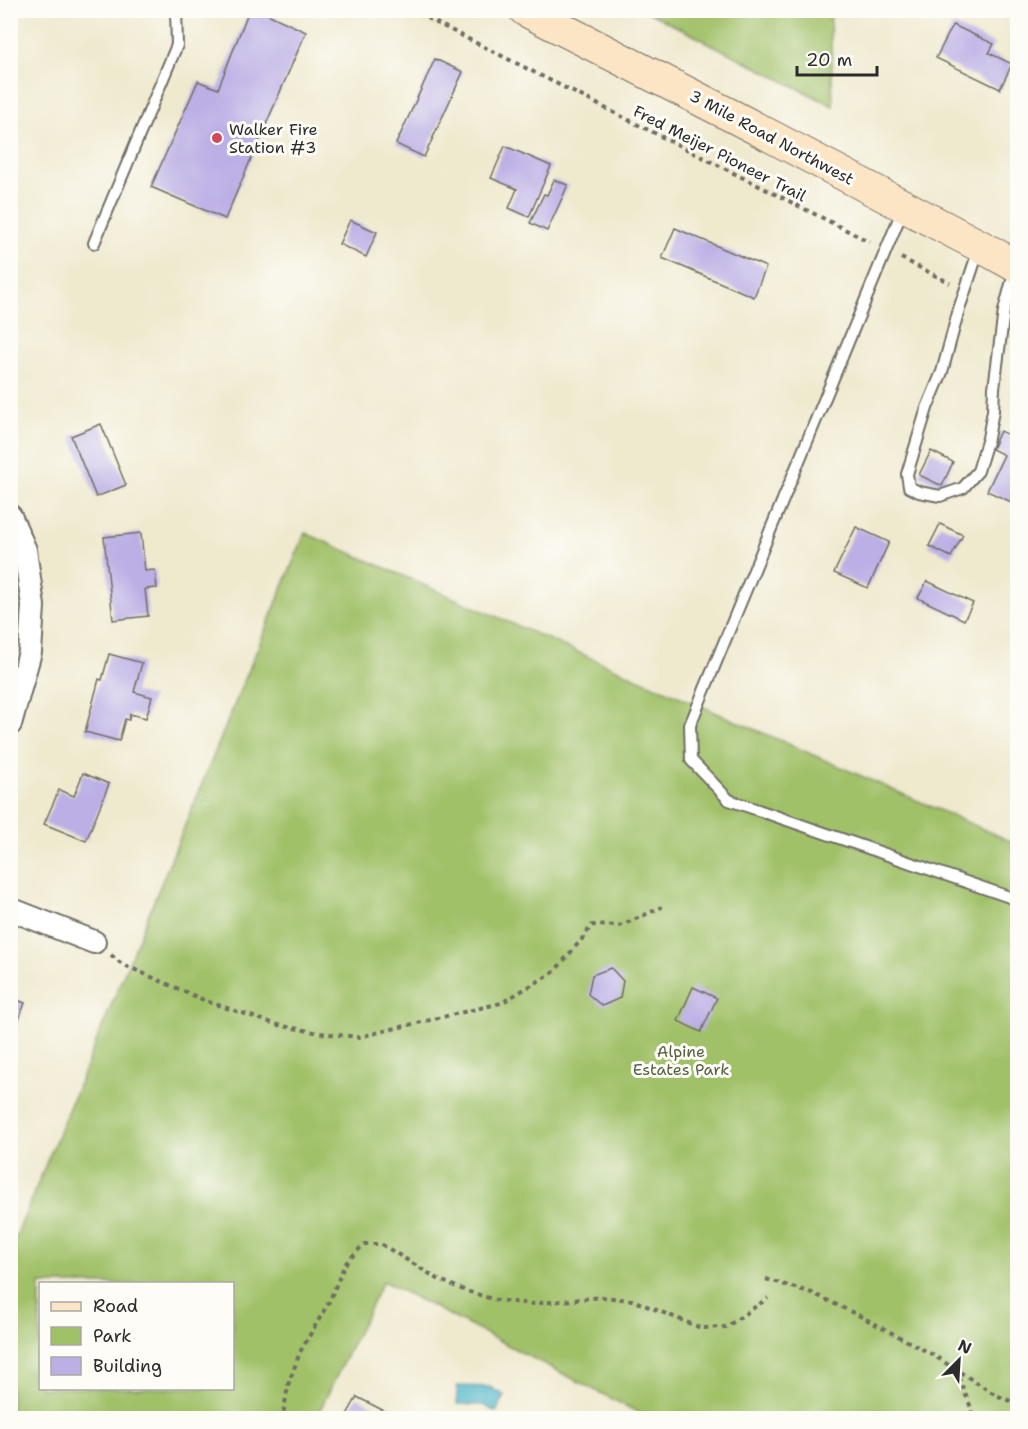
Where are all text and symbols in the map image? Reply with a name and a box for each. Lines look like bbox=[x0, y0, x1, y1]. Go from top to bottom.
scale bar bbox=[797, 39, 876, 77]
text: 20 m bbox=[806, 48, 852, 72]
street label: 3 Mile Road Northwest bbox=[686, 85, 858, 190]
street label: Fred Meijer Pioneer Trail bbox=[630, 101, 810, 206]
place label: Walker Fire Station #3 bbox=[229, 119, 318, 158]
marker: Walker Fire Station #3 bbox=[210, 131, 224, 145]
park label: Alpine Estates Park bbox=[633, 1041, 729, 1080]
legend bbox=[39, 1282, 234, 1390]
text: Road bbox=[93, 1294, 138, 1318]
text: Park bbox=[93, 1324, 132, 1348]
north arrow bbox=[929, 1330, 989, 1390]
text: N bbox=[955, 1335, 975, 1359]
text: Building bbox=[93, 1354, 162, 1378]

